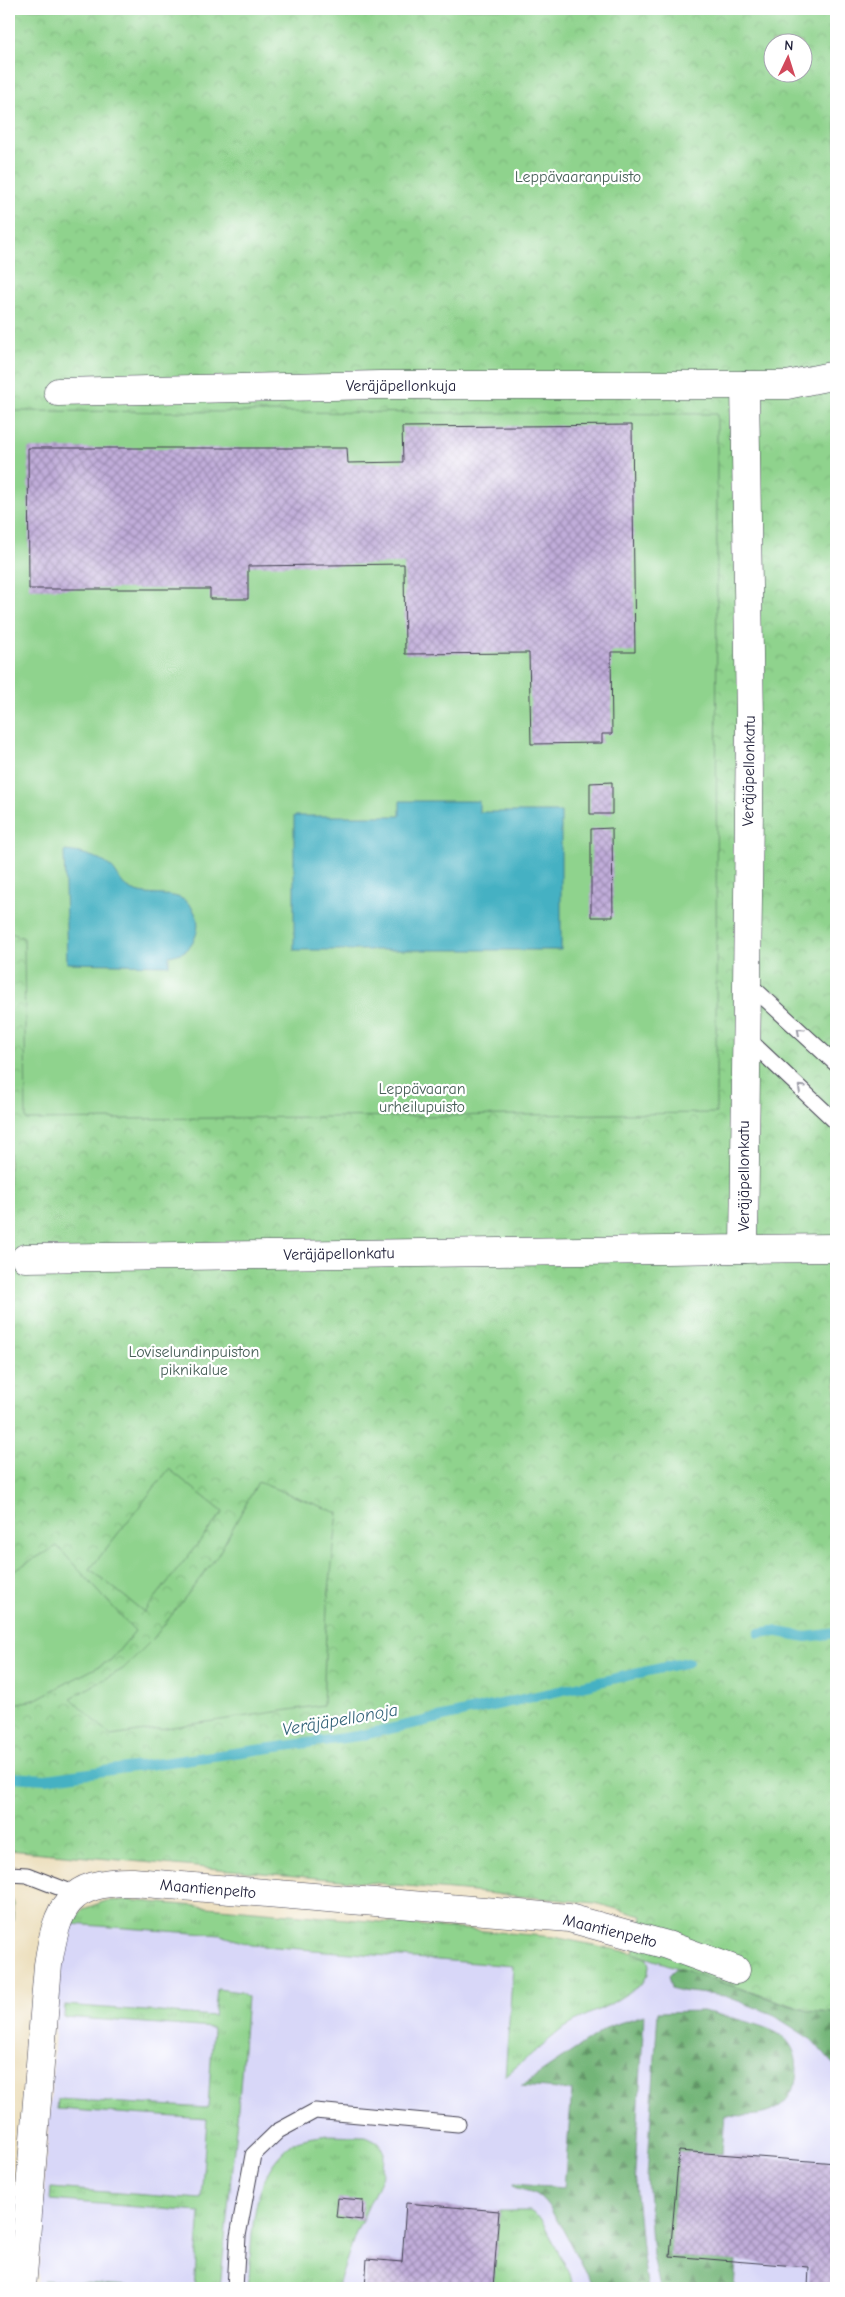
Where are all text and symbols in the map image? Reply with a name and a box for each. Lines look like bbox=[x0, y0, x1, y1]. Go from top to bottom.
north arrow bbox=[762, 32, 812, 82]
text: N bbox=[784, 37, 794, 54]
park label: Leppävaaranpuisto bbox=[515, 168, 641, 186]
street label: Veräjäpellonkuja bbox=[346, 377, 456, 395]
street label: Veräjäpellonkatu bbox=[739, 715, 759, 827]
one-way arrow bbox=[797, 1028, 806, 1037]
park label: Leppävaaran urheilupuisto bbox=[378, 1080, 466, 1116]
one-way arrow bbox=[797, 1085, 806, 1094]
street label: Veräjäpellonkatu bbox=[735, 1120, 753, 1232]
street label: Veräjäpellonkatu bbox=[283, 1244, 395, 1264]
park label: Loviselundinpuiston piknikalue bbox=[129, 1343, 259, 1379]
water label: Veräjäpellonoja bbox=[280, 1699, 400, 1741]
street label: Maantienpelto bbox=[159, 1876, 257, 1902]
street label: Maantienpelto bbox=[561, 1911, 659, 1951]

